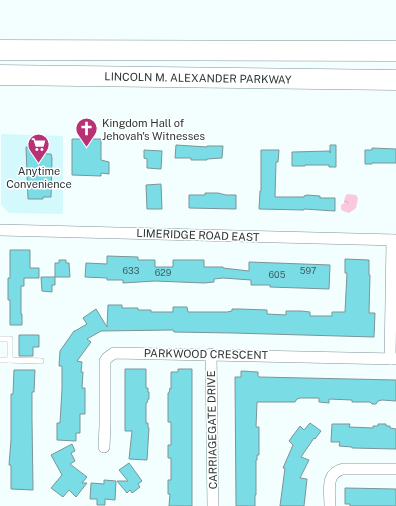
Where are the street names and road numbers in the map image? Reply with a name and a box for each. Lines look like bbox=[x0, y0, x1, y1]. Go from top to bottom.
street label: LINCOLN M. ALEXANDER PARKWAY bbox=[104, 70, 292, 86]
street label: LIMERIDGE ROAD EAST bbox=[136, 227, 260, 243]
street label: PARKWOOD CRESCENT bbox=[144, 347, 269, 361]
street label: CARRIAGEGATE DRIVE bbox=[205, 370, 219, 490]

